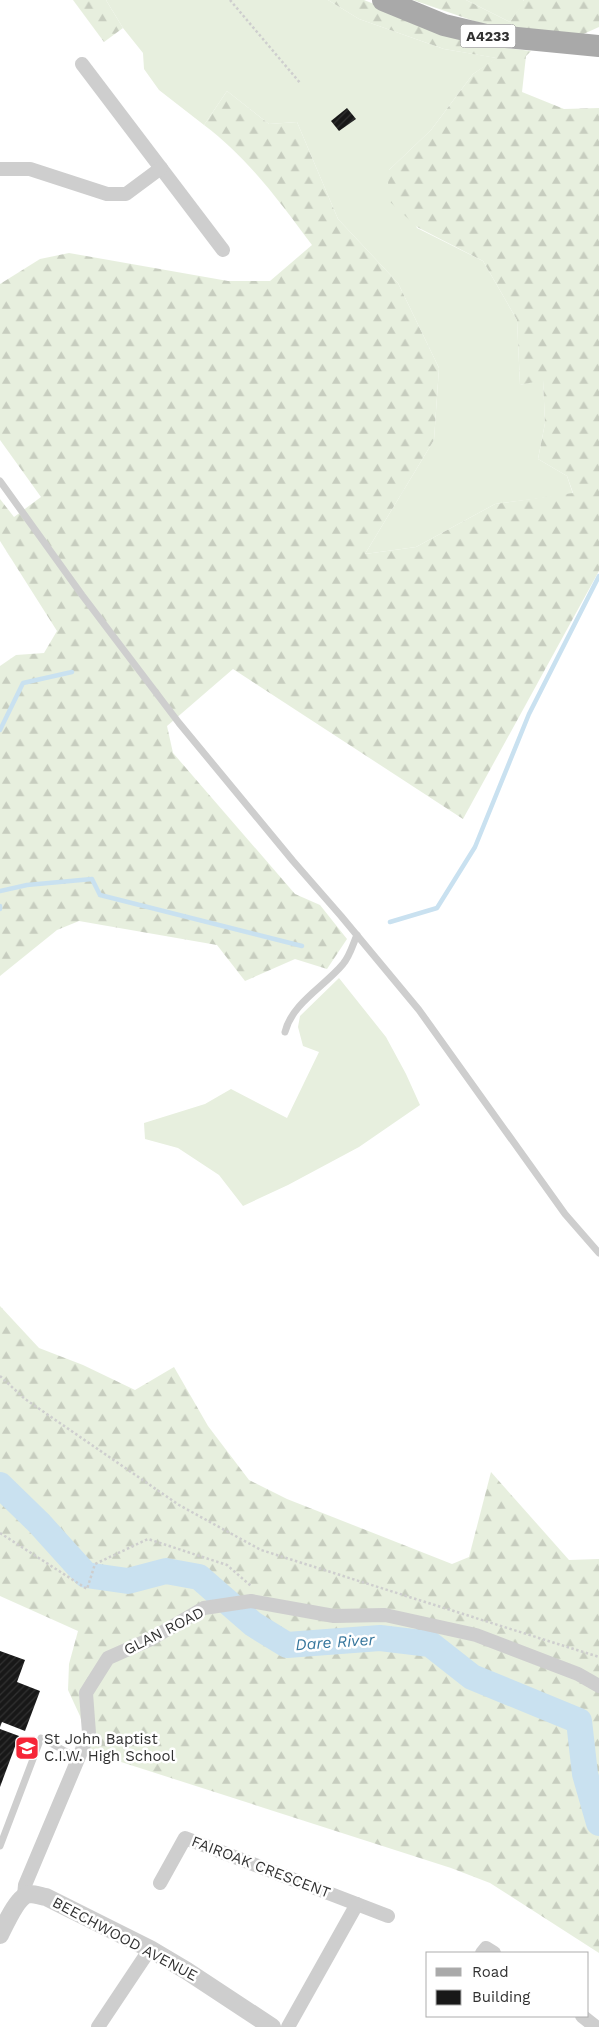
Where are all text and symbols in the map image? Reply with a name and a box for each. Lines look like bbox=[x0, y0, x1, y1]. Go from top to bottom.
road number: A4233 bbox=[460, 24, 516, 48]
street label: GLAN ROAD bbox=[121, 1603, 207, 1659]
water label: Dare River bbox=[295, 1630, 376, 1654]
place label: St John Baptist C.I.W. High School bbox=[44, 1730, 176, 1765]
school or university icon: St John Baptist C.I.W. High School bbox=[14, 1735, 40, 1761]
street label: FAIROAK CRESCENT bbox=[189, 1832, 333, 1902]
street label: BEECHWOOD AVENUE bbox=[49, 1893, 201, 1985]
legend bbox=[426, 1952, 589, 2017]
text: Road bbox=[472, 1963, 509, 1981]
text: Building bbox=[472, 1988, 530, 2006]

